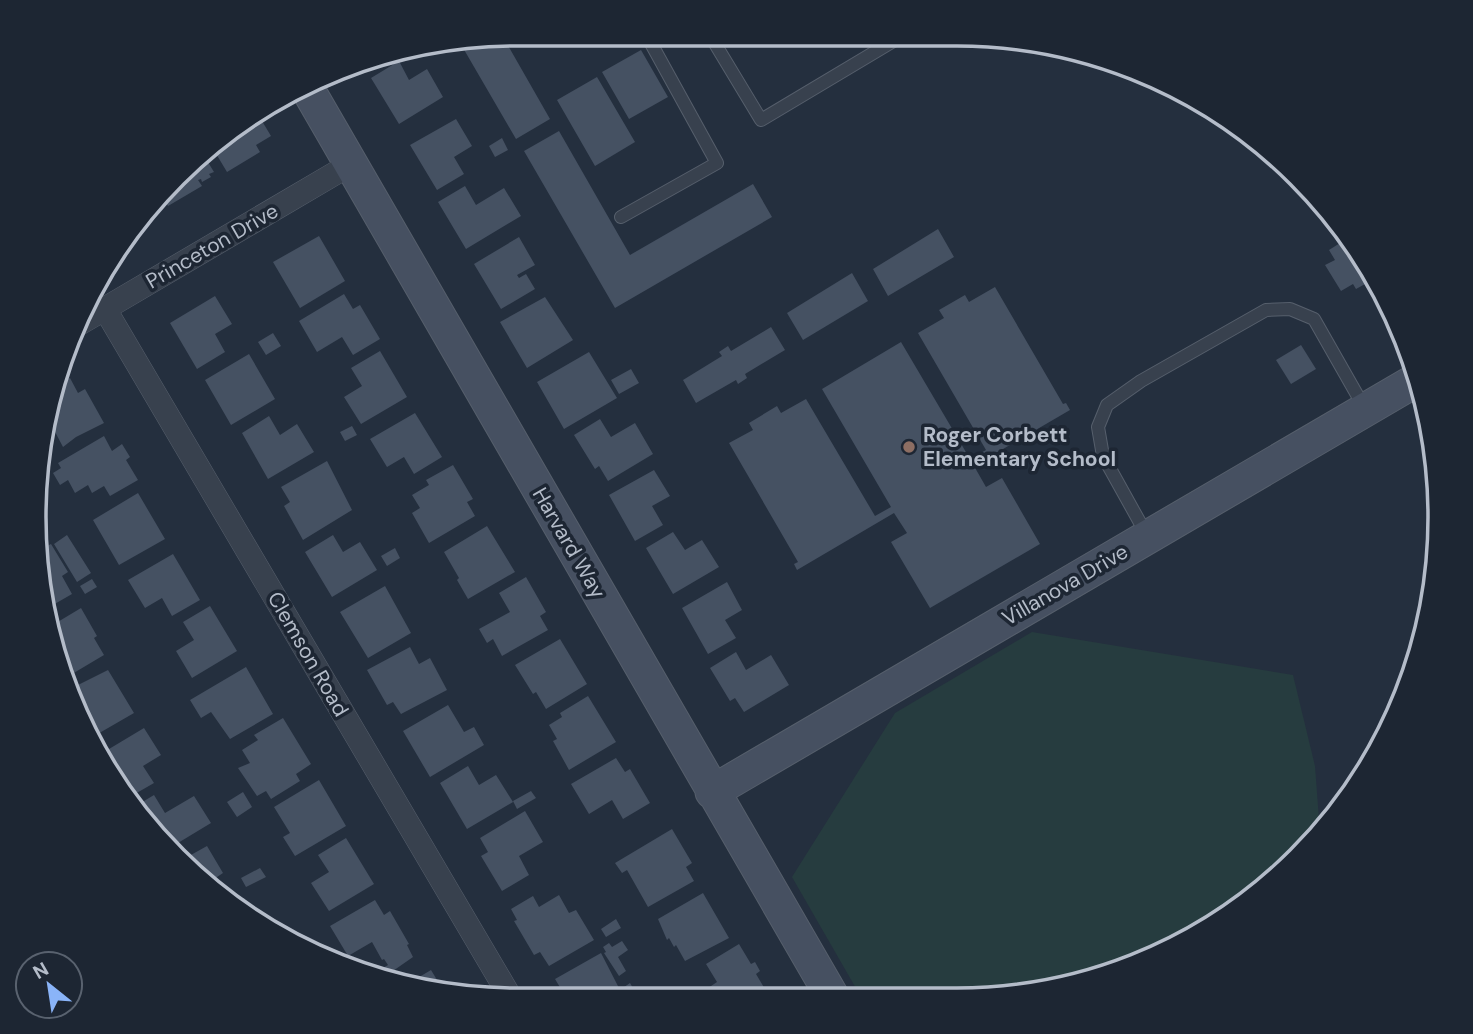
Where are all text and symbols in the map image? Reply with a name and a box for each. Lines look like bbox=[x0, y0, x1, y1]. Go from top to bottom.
street label: Princeton Drive bbox=[141, 197, 283, 295]
place label: Roger Corbett Elementary School bbox=[923, 421, 1116, 473]
marker: Roger Corbett Elementary School bbox=[901, 439, 917, 455]
street label: Harvard Way bbox=[526, 482, 612, 604]
street label: Villanova Drive bbox=[997, 538, 1133, 632]
street label: Clemson Road bbox=[261, 586, 355, 722]
north arrow bbox=[14, 950, 84, 1020]
text: N bbox=[28, 956, 53, 985]

